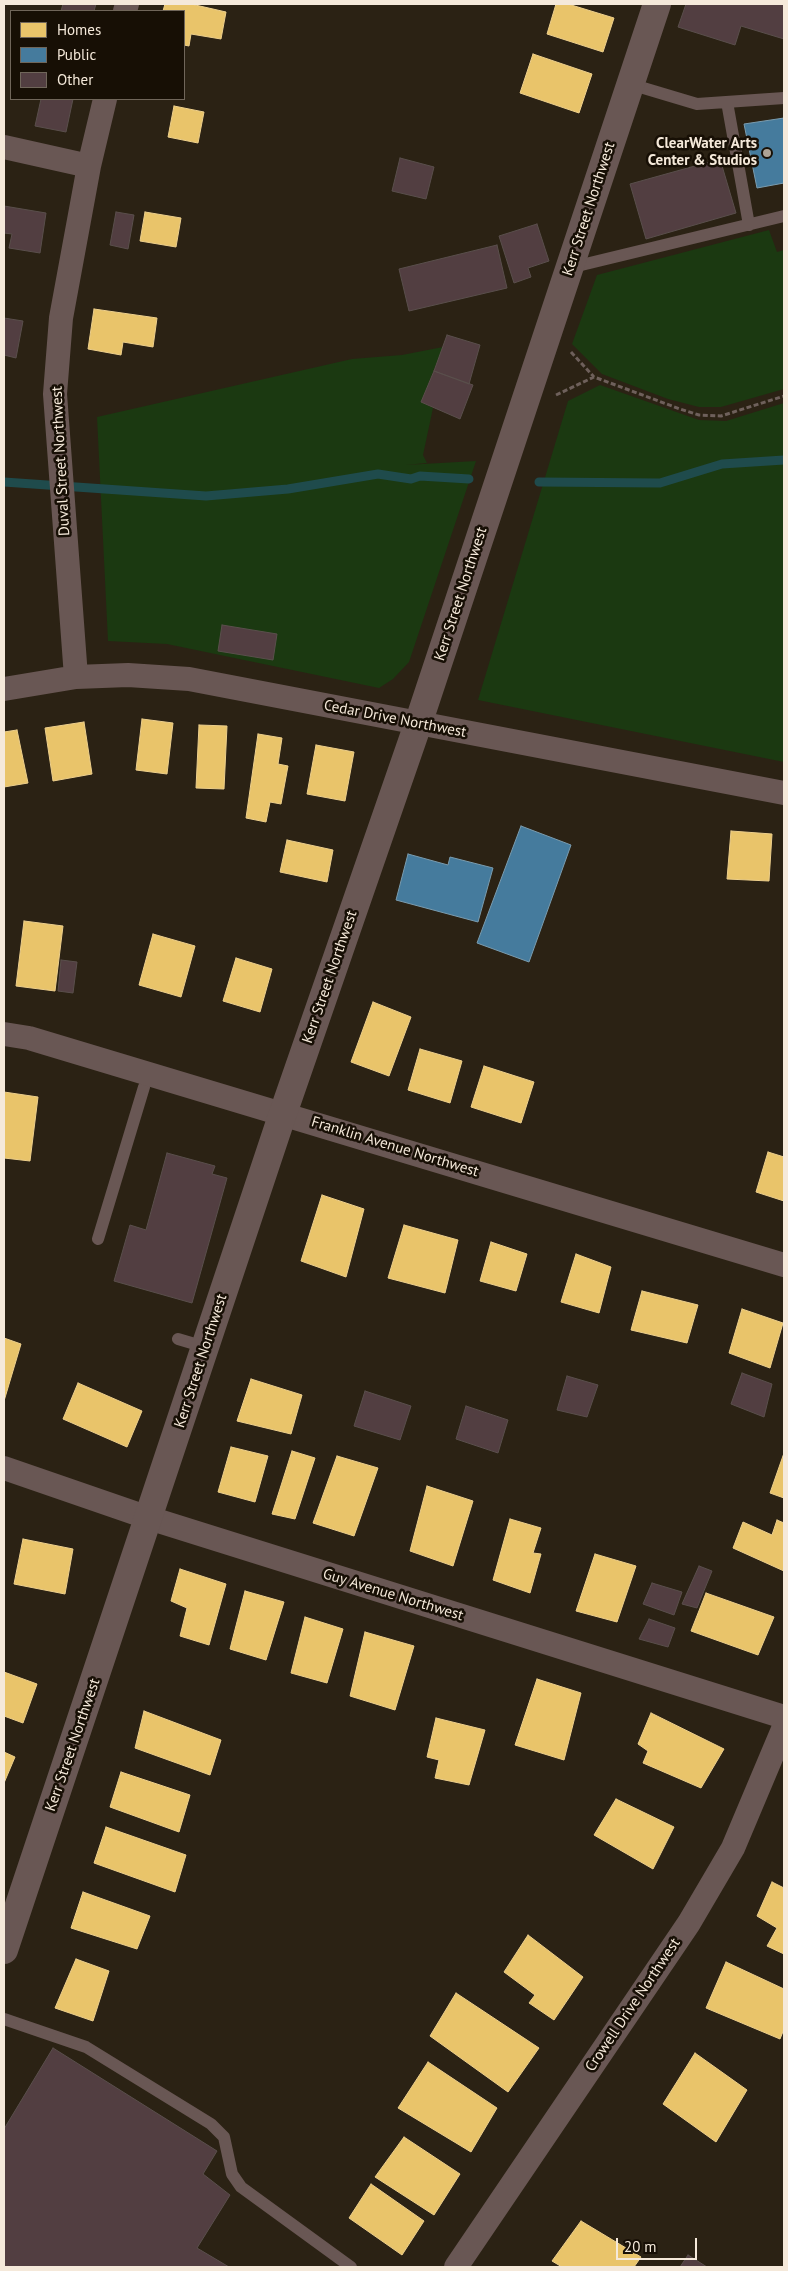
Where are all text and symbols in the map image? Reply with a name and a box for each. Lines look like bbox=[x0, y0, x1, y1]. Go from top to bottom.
legend bbox=[10, 10, 185, 100]
text: Homes bbox=[57, 20, 101, 39]
text: Public bbox=[57, 45, 96, 64]
text: Other bbox=[57, 70, 93, 89]
place label: ClearWater Arts Center & Studios bbox=[648, 135, 757, 170]
street label: Kerr Street Northwest bbox=[559, 140, 619, 278]
marker: ClearWater Arts Center & Studios bbox=[761, 147, 773, 159]
street label: Duval Street Northwest bbox=[48, 386, 74, 536]
street label: Kerr Street Northwest bbox=[431, 525, 491, 663]
street label: Cedar Drive Northwest bbox=[322, 696, 468, 742]
street label: Kerr Street Northwest bbox=[299, 908, 361, 1046]
street label: Franklin Avenue Northwest bbox=[309, 1113, 481, 1181]
street label: Kerr Street Northwest bbox=[171, 1292, 231, 1430]
street label: Guy Avenue Northwest bbox=[321, 1565, 465, 1625]
street label: Kerr Street Northwest bbox=[42, 1676, 104, 1814]
street label: Crowell Drive Northwest bbox=[582, 1935, 684, 2075]
scale bar bbox=[618, 2228, 699, 2260]
text: 20 m bbox=[624, 2237, 657, 2256]

